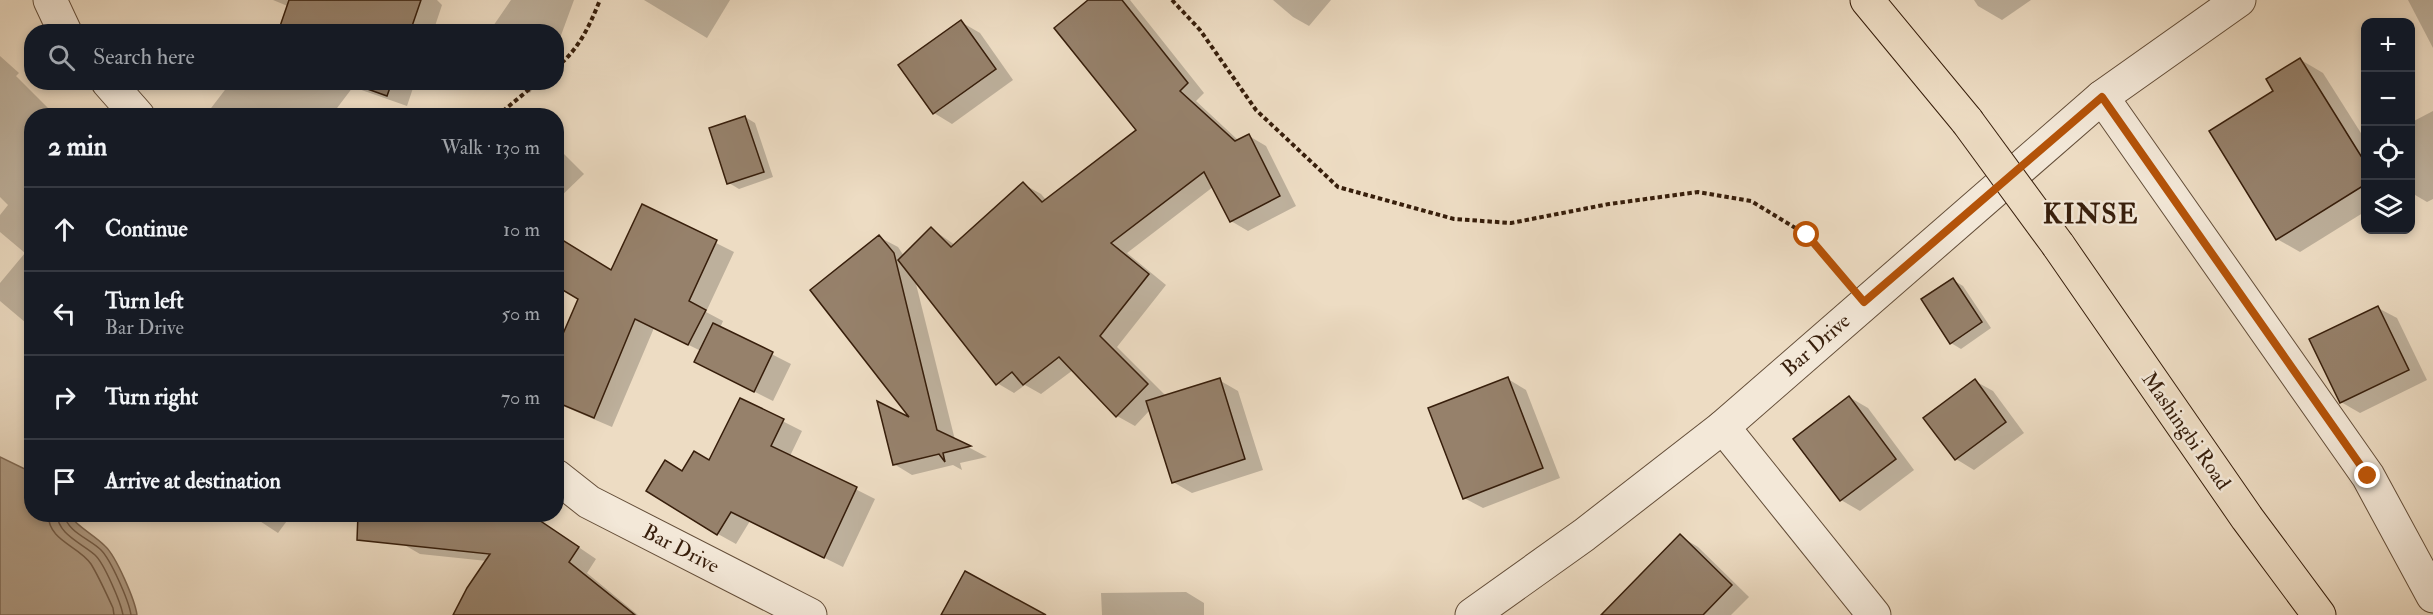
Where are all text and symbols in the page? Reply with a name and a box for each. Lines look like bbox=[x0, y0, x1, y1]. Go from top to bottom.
map controls bbox=[2361, 18, 2415, 234]
button: + bbox=[2361, 18, 2415, 72]
search box bbox=[24, 24, 564, 90]
icon: search bbox=[45, 41, 78, 74]
text: Search here bbox=[93, 43, 195, 71]
button: − bbox=[2361, 72, 2415, 126]
button: locate bbox=[2361, 126, 2415, 180]
text: 2 min bbox=[48, 131, 107, 163]
text: Walk · 130 m bbox=[441, 135, 540, 160]
button: layers bbox=[2361, 180, 2415, 234]
district label: KINSE bbox=[2043, 198, 2139, 231]
icon: ahead bbox=[48, 213, 81, 246]
text: Continue bbox=[105, 215, 188, 243]
text: 10 m bbox=[503, 217, 540, 242]
route start bbox=[1793, 221, 1819, 247]
text: Turn left bbox=[105, 287, 184, 315]
icon: left bbox=[48, 297, 81, 330]
text: 50 m bbox=[501, 301, 540, 326]
street label: Bar Drive bbox=[1776, 308, 1856, 382]
text: Bar Drive bbox=[105, 315, 184, 340]
street label: Mashingbi Road bbox=[2135, 367, 2237, 496]
icon: right bbox=[48, 381, 81, 414]
text: Turn right bbox=[105, 383, 198, 411]
text: 70 m bbox=[501, 385, 540, 410]
route end bbox=[2354, 462, 2380, 488]
icon: arrive bbox=[48, 465, 81, 498]
text: Arrive at destination bbox=[105, 467, 281, 495]
street label: Bar Drive bbox=[638, 518, 724, 580]

